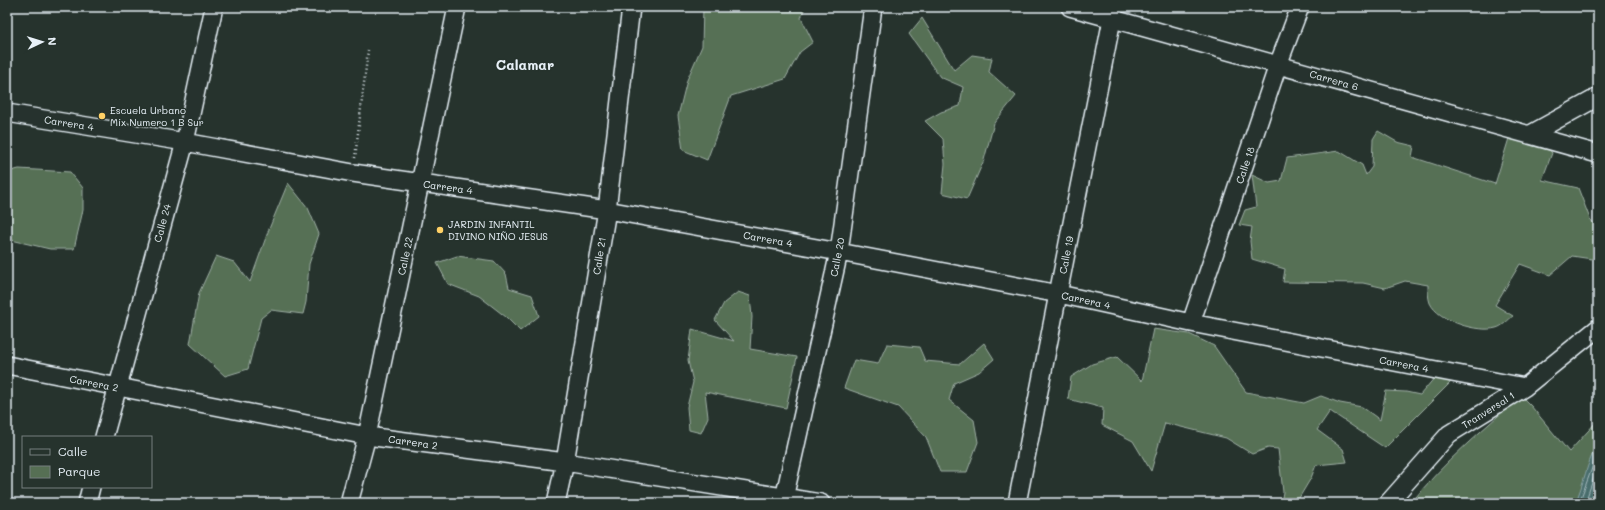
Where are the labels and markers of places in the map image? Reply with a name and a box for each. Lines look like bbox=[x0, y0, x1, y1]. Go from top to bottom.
place label: Escuela Urbano Mix Numero 1 B Sur bbox=[110, 103, 204, 129]
marker: Escuela Urbano Mix Numero 1 B Sur bbox=[97, 111, 107, 121]
place label: JARDIN INFANTIL DIVINO NIÑO JESUS bbox=[448, 217, 548, 243]
marker: JARDIN INFANTIL DIVINO NIÑO JESUS bbox=[435, 225, 445, 235]

